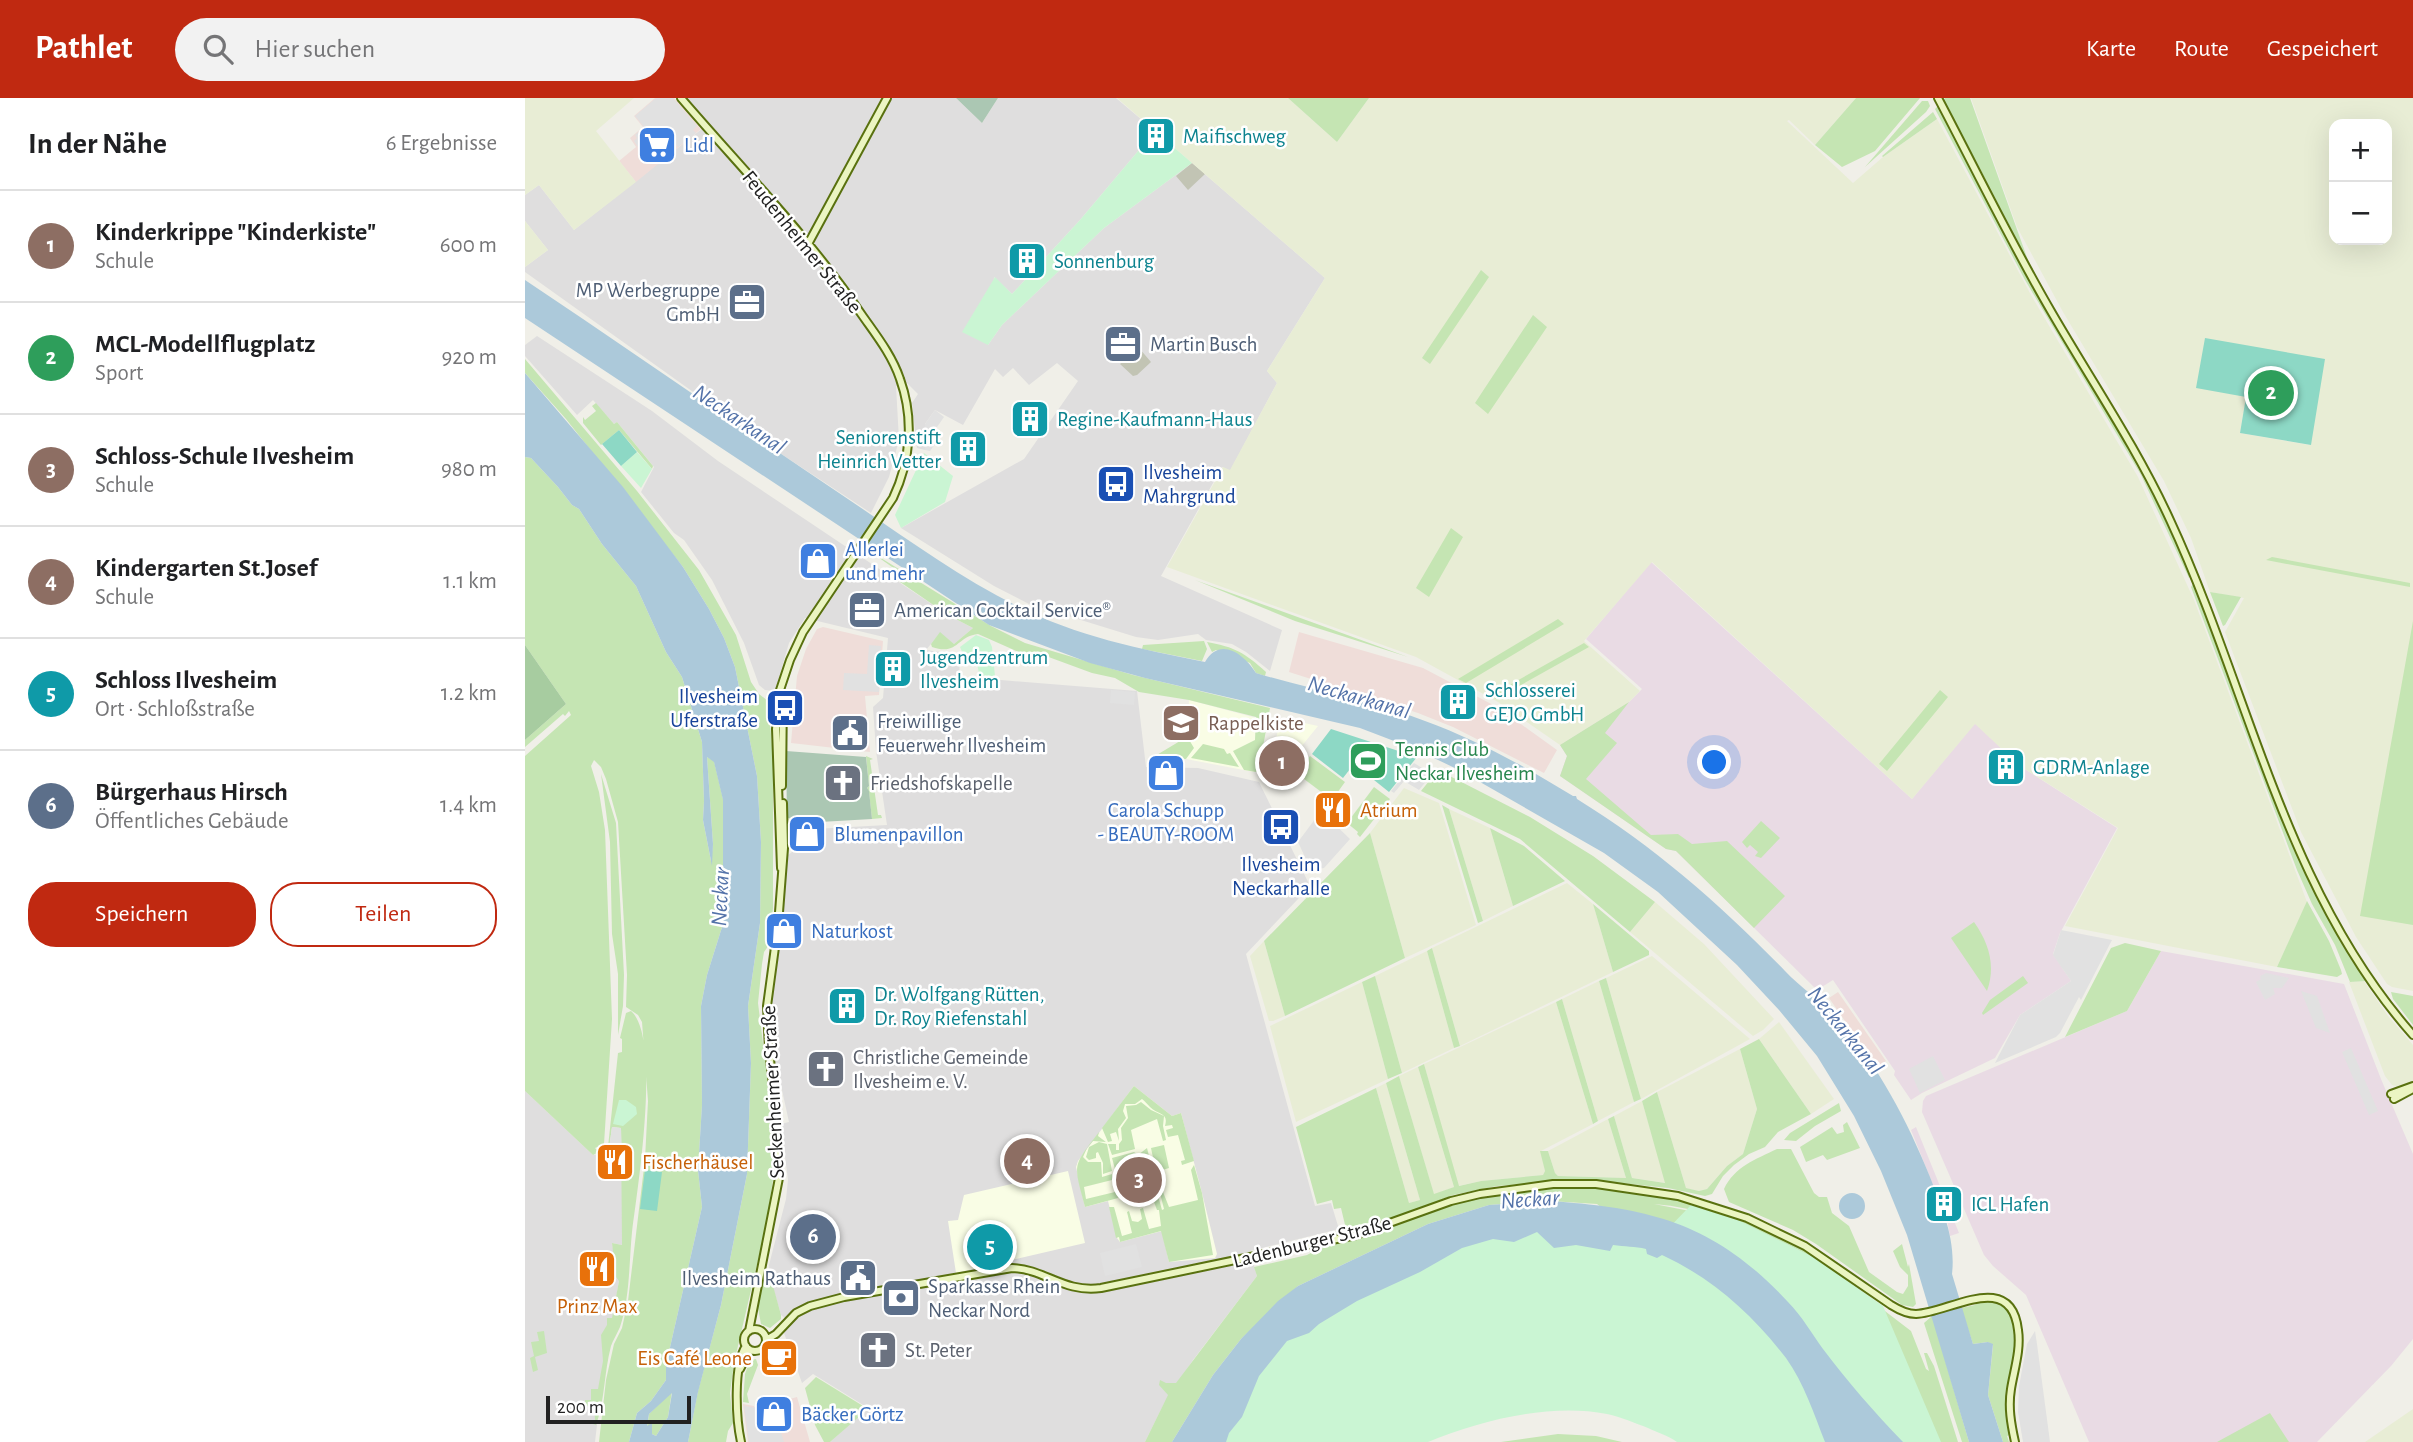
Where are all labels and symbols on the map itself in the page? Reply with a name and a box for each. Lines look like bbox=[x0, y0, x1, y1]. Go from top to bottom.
building icon: Maifischweg bbox=[1135, 115, 1177, 157]
supermarket icon: Lidl bbox=[636, 124, 678, 166]
place label: Maifischweg bbox=[1183, 126, 1287, 147]
place label: Lidl bbox=[684, 135, 714, 156]
street label: Feudenheimer Straße bbox=[738, 167, 866, 317]
building icon: Sonnenburg bbox=[1006, 240, 1048, 282]
place label: Sonnenburg bbox=[1054, 251, 1155, 272]
place label: MP Werbegruppe GmbH bbox=[576, 280, 720, 325]
office icon: MP Werbegruppe GmbH bbox=[726, 281, 768, 323]
office icon: Martin Busch bbox=[1102, 323, 1144, 365]
place label: Martin Busch bbox=[1150, 334, 1257, 355]
pin: 2 bbox=[2248, 367, 2294, 419]
water label: Neckarkanal bbox=[689, 381, 790, 459]
building icon: Regine-Kaufmann-Haus bbox=[1009, 398, 1051, 440]
place label: Regine-Kaufmann-Haus bbox=[1057, 409, 1253, 430]
place label: Seniorenstift Heinrich Vetter bbox=[817, 427, 941, 472]
building icon: Seniorenstift Heinrich Vetter bbox=[947, 428, 989, 470]
place label: Ilvesheim Mahrgrund bbox=[1143, 462, 1236, 507]
bus stop icon: Ilvesheim Mahrgrund bbox=[1095, 463, 1137, 505]
place label: Allerlei und mehr bbox=[845, 539, 925, 584]
shop icon: Allerlei und mehr bbox=[797, 540, 839, 582]
office icon: American Cocktail Service® bbox=[846, 589, 888, 631]
place label: American Cocktail Service® bbox=[894, 600, 1111, 621]
place label: Jugendzentrum Ilvesheim bbox=[920, 647, 1048, 692]
building icon: Jugendzentrum Ilvesheim bbox=[872, 648, 914, 690]
water label: Neckarkanal bbox=[1305, 672, 1413, 724]
place label: Schlosserei GEJO GmbH bbox=[1485, 680, 1584, 725]
building icon: Schlosserei GEJO GmbH bbox=[1437, 681, 1479, 723]
place label: Ilvesheim Uferstraße bbox=[670, 686, 758, 731]
bus stop icon: Ilvesheim Uferstraße bbox=[764, 687, 806, 729]
school or university icon: Rappelkiste bbox=[1160, 702, 1202, 744]
place label: Freiwillige Feuerwehr Ilvesheim bbox=[877, 711, 1046, 756]
public building icon: Freiwillige Feuerwehr Ilvesheim bbox=[829, 712, 871, 754]
place label: Rappelkiste bbox=[1208, 713, 1304, 734]
pin: 1 bbox=[1259, 737, 1305, 789]
place label: Tennis Club Neckar Ilvesheim bbox=[1395, 739, 1535, 784]
sports icon: Tennis Club Neckar Ilvesheim bbox=[1347, 740, 1389, 782]
your location bbox=[1697, 745, 1731, 779]
building icon: GDRM-Anlage bbox=[1985, 746, 2027, 788]
shop icon: Carola Schupp - BEAUTY-ROOM bbox=[1145, 752, 1187, 794]
place label: GDRM-Anlage bbox=[2033, 757, 2150, 778]
church icon: Friedshofskapelle bbox=[822, 762, 864, 804]
place label: Friedshofskapelle bbox=[870, 773, 1013, 794]
restaurant icon: Atrium bbox=[1312, 789, 1354, 831]
place label: Carola Schupp - BEAUTY-ROOM bbox=[1098, 800, 1234, 845]
place label: Atrium bbox=[1360, 800, 1418, 821]
bus stop icon: Ilvesheim Neckarhalle bbox=[1260, 806, 1302, 848]
shop icon: Blumenpavillon bbox=[786, 813, 828, 855]
place label: Blumenpavillon bbox=[834, 824, 964, 845]
place label: Ilvesheim Neckarhalle bbox=[1232, 854, 1330, 899]
water label: Neckar bbox=[708, 866, 734, 927]
shop icon: Naturkost bbox=[763, 910, 805, 952]
place label: Naturkost bbox=[811, 921, 893, 942]
water label: Neckarkanal bbox=[1803, 983, 1888, 1080]
place label: Dr. Wolfgang Rütten, Dr. Roy Riefenstahl bbox=[874, 984, 1044, 1029]
building icon: Dr. Wolfgang Rütten, Dr. Roy Riefenstahl bbox=[826, 985, 868, 1027]
street label: Seckenheimer Straße bbox=[758, 1005, 788, 1179]
place label: Christliche Gemeinde Ilvesheim e. V. bbox=[853, 1047, 1028, 1092]
church icon: Christliche Gemeinde Ilvesheim e. V. bbox=[805, 1048, 847, 1090]
pin: 4 bbox=[1004, 1135, 1050, 1187]
restaurant icon: Fischerhäusel bbox=[594, 1141, 636, 1183]
place label: Fischerhäusel bbox=[642, 1152, 753, 1173]
pin: 3 bbox=[1116, 1154, 1162, 1206]
building icon: ICL Hafen bbox=[1923, 1183, 1965, 1225]
water label: Neckar bbox=[1500, 1186, 1561, 1214]
place label: ICL Hafen bbox=[1971, 1194, 2049, 1215]
pin: 6 bbox=[790, 1211, 836, 1263]
street label: Ladenburger Straße bbox=[1231, 1212, 1393, 1272]
pin: 5 bbox=[967, 1221, 1013, 1273]
restaurant icon: Prinz Max bbox=[576, 1248, 618, 1290]
public building icon: Ilvesheim Rathaus bbox=[837, 1257, 879, 1299]
place label: Ilvesheim Rathaus bbox=[682, 1268, 831, 1289]
place label: Sparkasse Rhein Neckar Nord bbox=[928, 1276, 1060, 1321]
bank icon: Sparkasse Rhein Neckar Nord bbox=[880, 1277, 922, 1319]
place label: Prinz Max bbox=[557, 1296, 637, 1317]
church icon: St. Peter bbox=[857, 1329, 899, 1371]
cafe icon: Eis Café Leone bbox=[758, 1337, 800, 1379]
place label: St. Peter bbox=[905, 1340, 972, 1361]
place label: Eis Café Leone bbox=[637, 1348, 752, 1369]
scale bar bbox=[546, 1393, 691, 1425]
shop icon: Bäcker Görtz bbox=[753, 1393, 795, 1435]
place label: Bäcker Görtz bbox=[801, 1404, 904, 1425]

